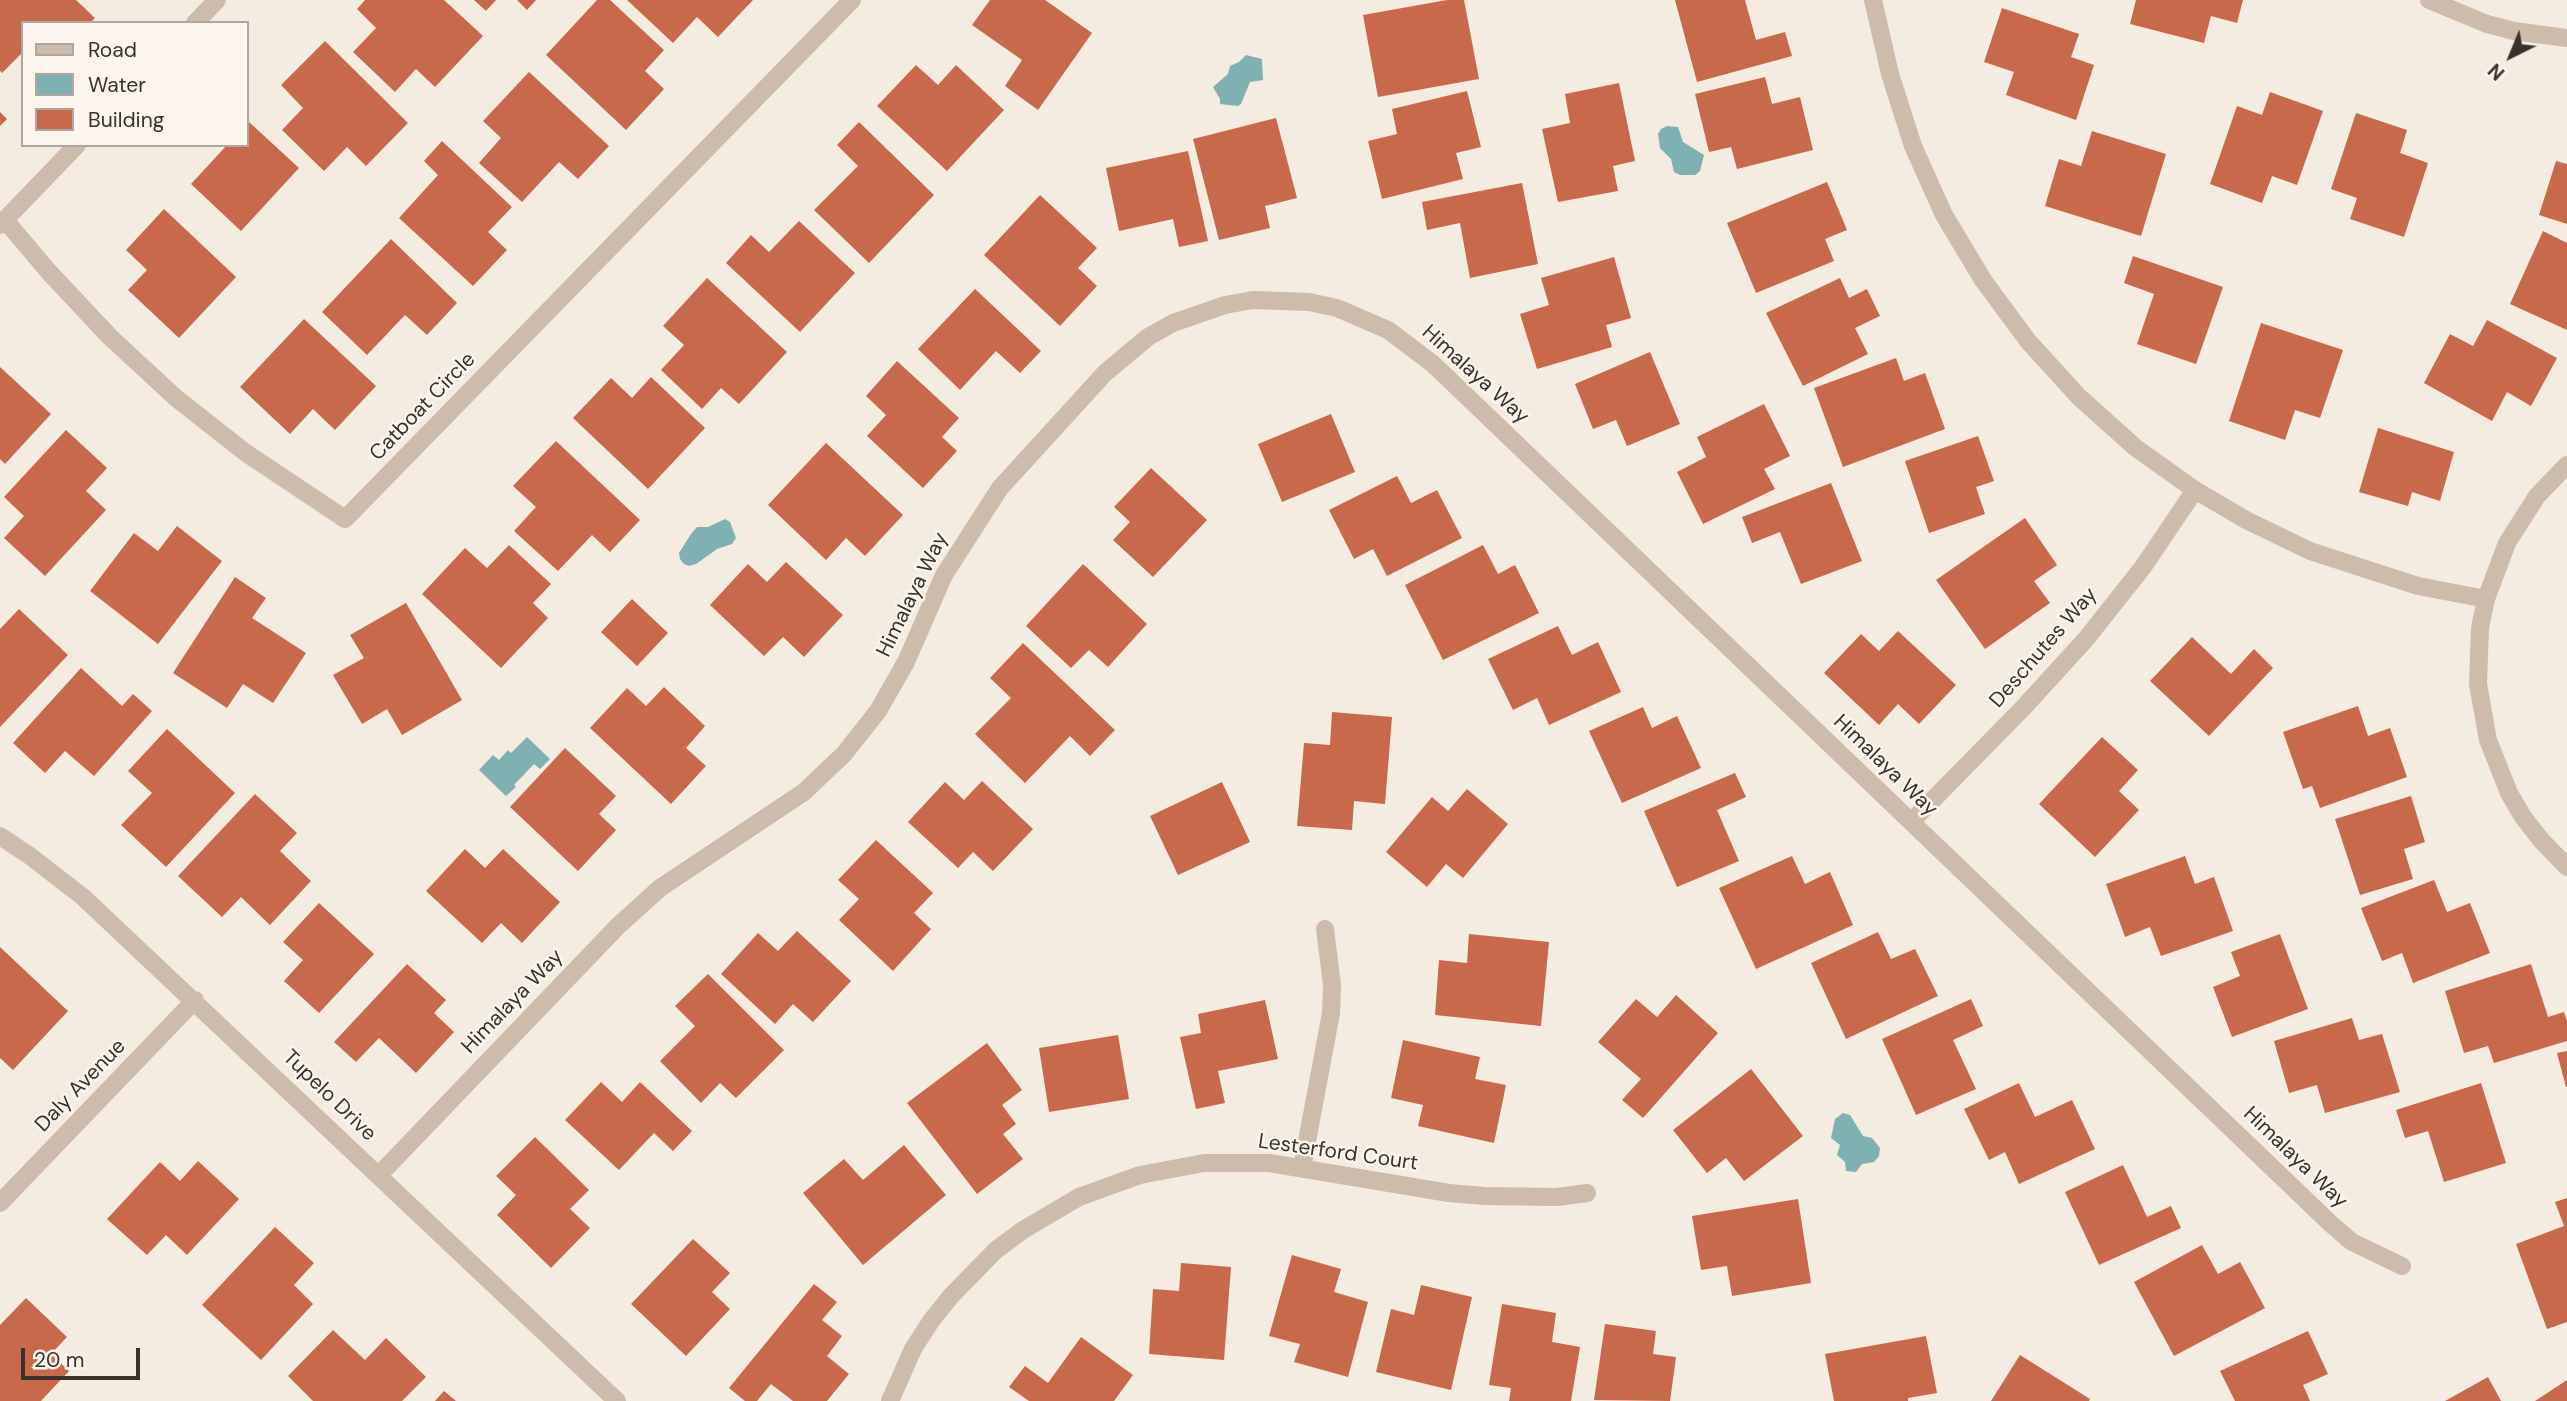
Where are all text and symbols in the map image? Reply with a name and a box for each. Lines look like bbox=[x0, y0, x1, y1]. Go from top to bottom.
legend bbox=[21, 21, 248, 147]
north arrow bbox=[2476, 21, 2546, 91]
text: Road bbox=[88, 36, 137, 64]
text: N bbox=[2483, 58, 2510, 86]
text: Water bbox=[88, 71, 146, 99]
text: Building bbox=[88, 106, 164, 134]
street label: Himalaya Way bbox=[1416, 320, 1534, 430]
street label: Catboat Circle bbox=[365, 348, 481, 466]
street label: Himalaya Way bbox=[872, 529, 954, 661]
street label: Deschutes Way bbox=[1985, 583, 2103, 713]
street label: Himalaya Way bbox=[1828, 710, 1942, 822]
street label: Himalaya Way bbox=[457, 945, 569, 1059]
street label: Daly Avenue bbox=[31, 1034, 131, 1138]
street label: Tupelo Drive bbox=[277, 1045, 381, 1147]
street label: Himalaya Way bbox=[2238, 1102, 2352, 1214]
street label: Lesterford Court bbox=[1256, 1129, 1420, 1177]
scale bar bbox=[24, 1334, 144, 1378]
text: 20 m bbox=[34, 1346, 85, 1374]

